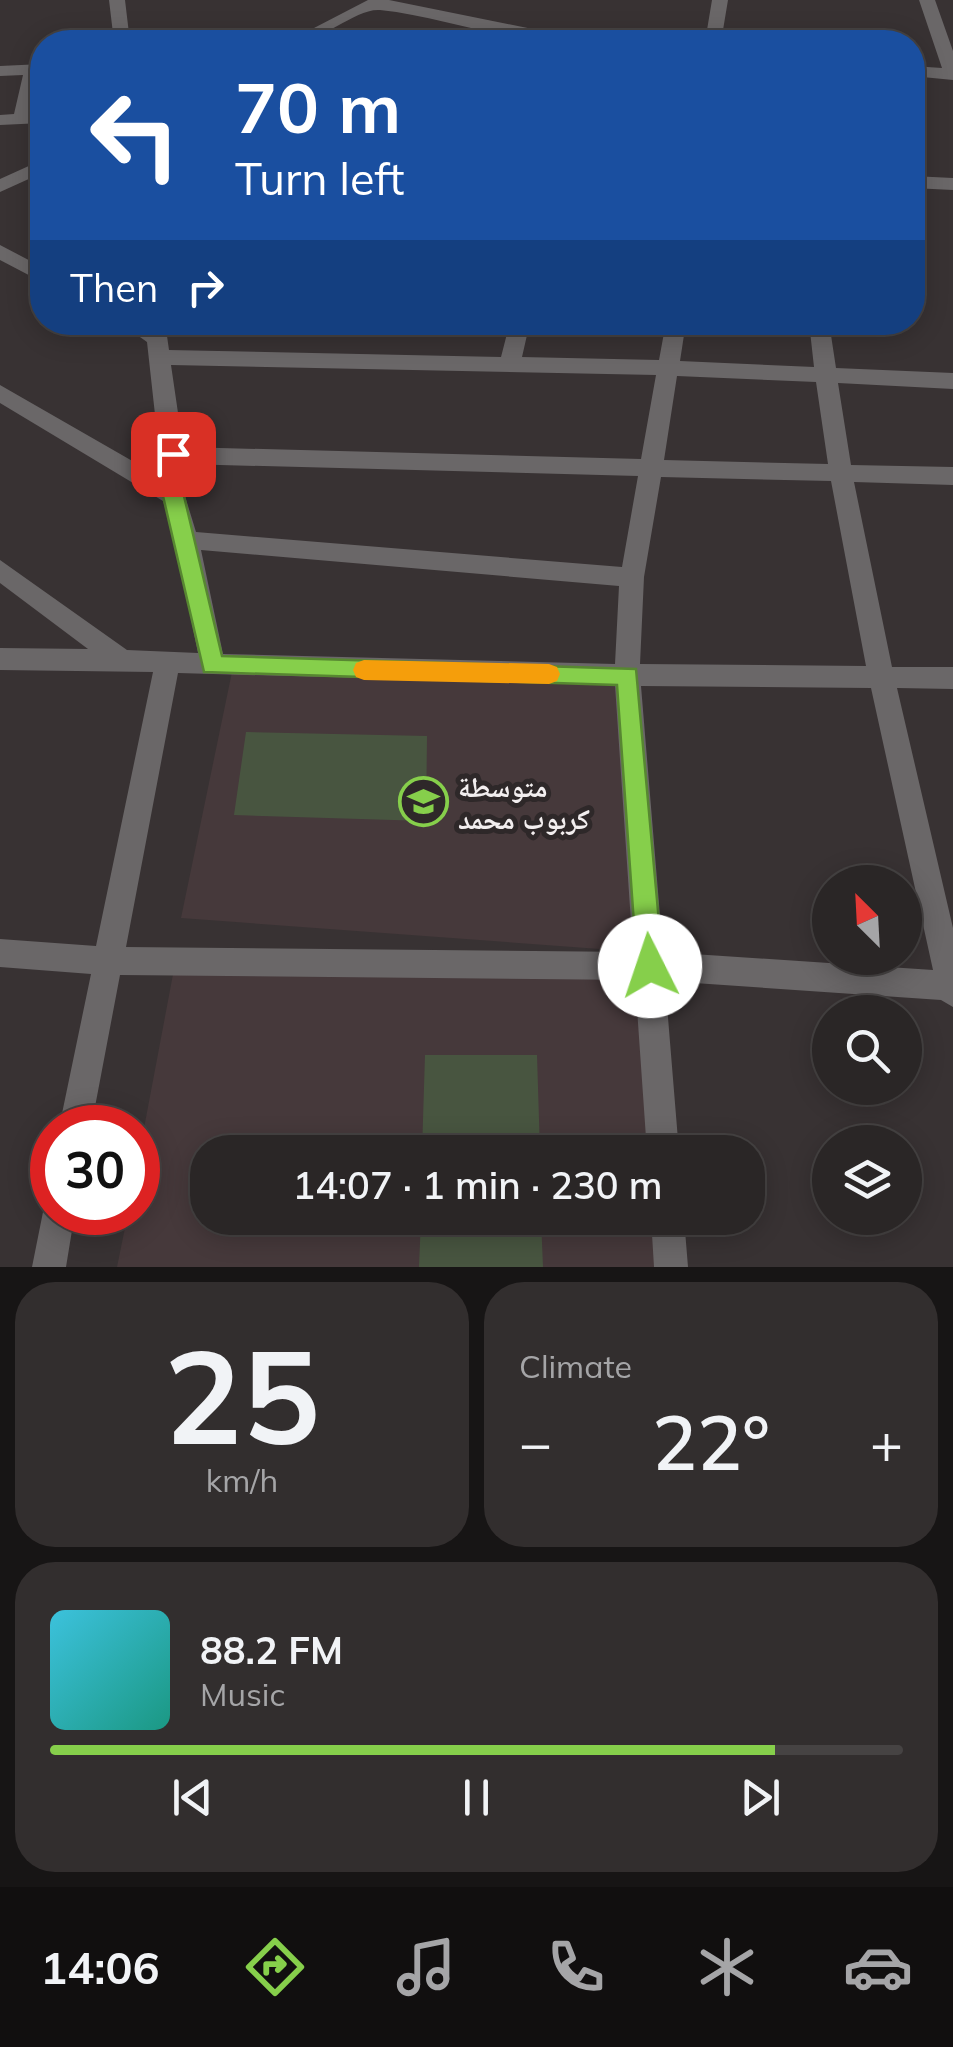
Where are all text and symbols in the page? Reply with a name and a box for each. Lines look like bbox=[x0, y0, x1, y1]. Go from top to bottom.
text: 70 m bbox=[235, 63, 401, 151]
icon: left bbox=[70, 70, 200, 200]
text: Turn left bbox=[235, 150, 404, 206]
icon: right bbox=[178, 260, 233, 315]
text: Then bbox=[70, 264, 158, 312]
pin bbox=[131, 412, 216, 497]
icon: arrive bbox=[146, 427, 201, 482]
place label: متوسطة كربوب محمد bbox=[458, 769, 590, 836]
school or university icon: متوسطة كربوب محمد bbox=[397, 776, 449, 828]
north arrow bbox=[812, 865, 922, 975]
map controls bbox=[812, 865, 922, 1235]
position arrow bbox=[598, 914, 702, 1018]
button: search bbox=[812, 995, 922, 1105]
speed limit sign: 30 bbox=[30, 1105, 160, 1235]
button: layers bbox=[812, 1125, 922, 1235]
text: 14:07 · 1 min · 230 m bbox=[292, 1161, 663, 1209]
text: 25 bbox=[164, 1313, 320, 1477]
text: Climate bbox=[519, 1346, 632, 1386]
text: 22° bbox=[652, 1395, 770, 1489]
text: − bbox=[519, 1408, 552, 1477]
text: + bbox=[870, 1408, 903, 1477]
text: km/h bbox=[206, 1460, 278, 1500]
text: 88.2 FM bbox=[200, 1626, 343, 1674]
text: Music bbox=[200, 1674, 285, 1714]
icon: previous bbox=[165, 1770, 220, 1825]
icon: pause bbox=[449, 1770, 504, 1825]
icon: next bbox=[733, 1770, 788, 1825]
icon: directions bbox=[240, 1932, 310, 2002]
icon: music bbox=[391, 1932, 461, 2002]
icon: phone bbox=[541, 1932, 611, 2002]
icon: climate bbox=[692, 1932, 762, 2002]
icon: car bbox=[843, 1932, 913, 2002]
text: 14:06 bbox=[40, 1939, 159, 1995]

